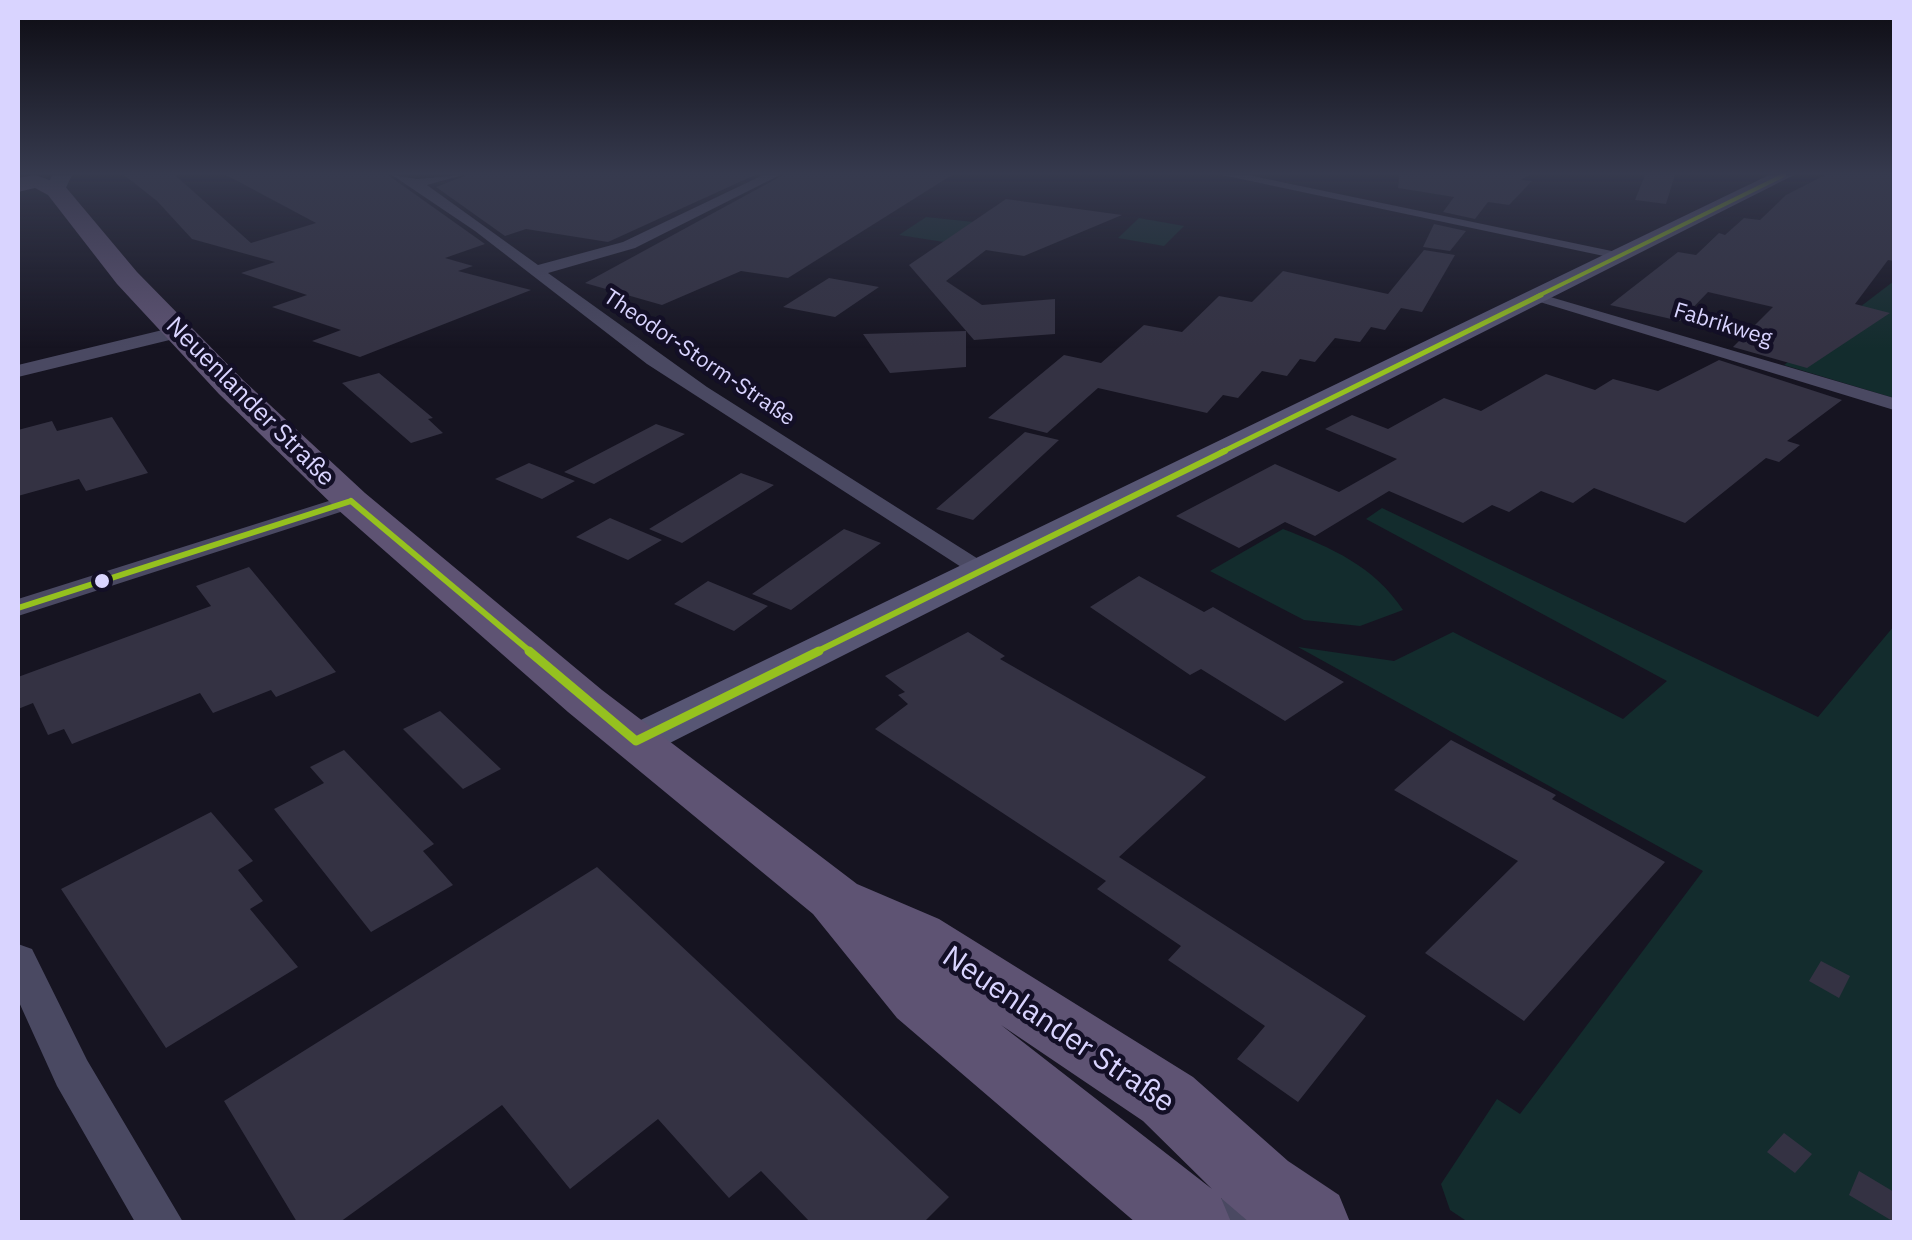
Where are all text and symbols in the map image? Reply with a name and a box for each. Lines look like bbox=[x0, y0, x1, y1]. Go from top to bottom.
street label: Theodor-Storm-Straße bbox=[598, 284, 800, 432]
street label: Fabrikweg bbox=[1671, 298, 1775, 352]
street label: Neuenlander Straße bbox=[159, 311, 341, 493]
unlabelled marker bbox=[92, 571, 112, 591]
street label: Neuenlander Straße bbox=[935, 939, 1181, 1121]

